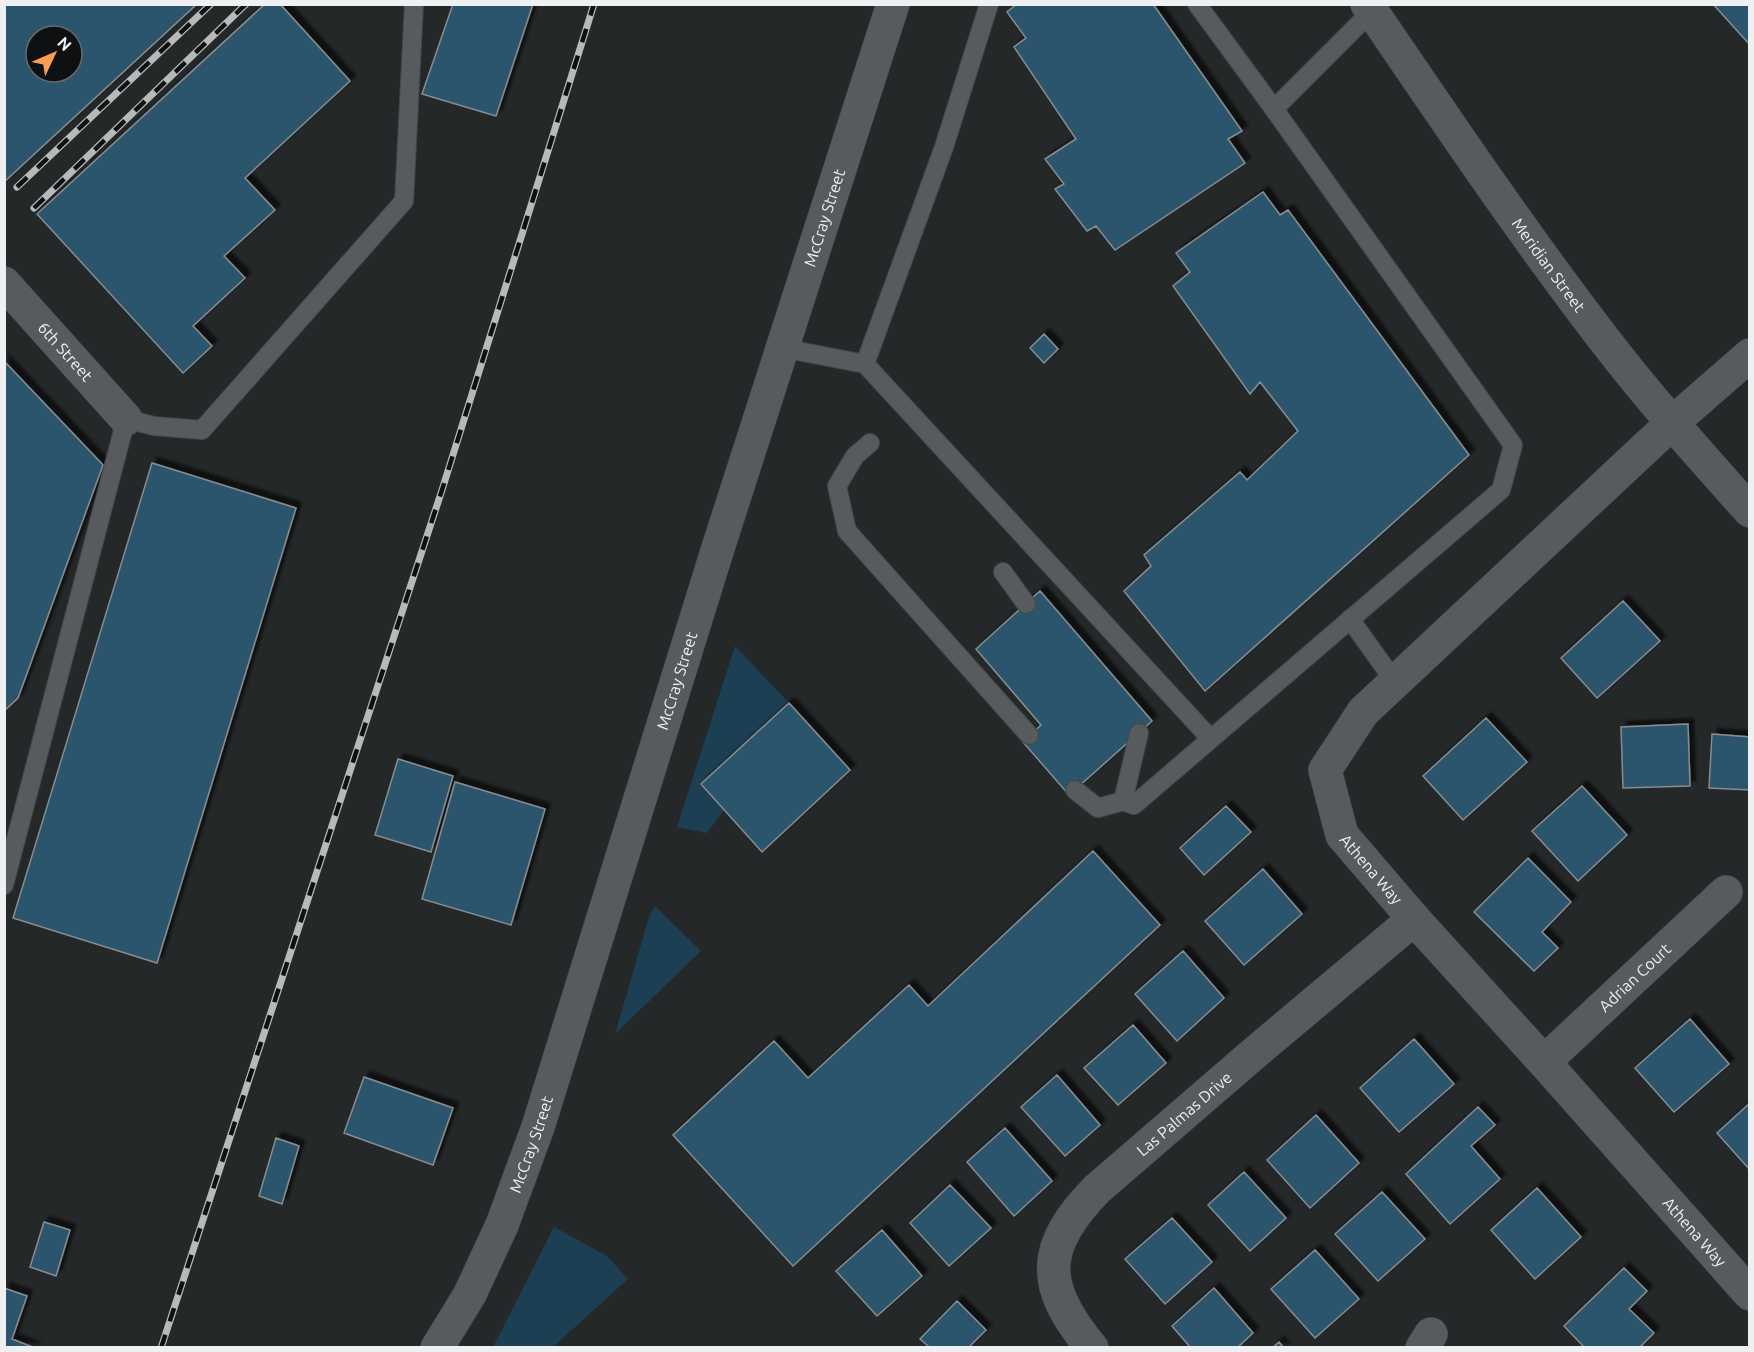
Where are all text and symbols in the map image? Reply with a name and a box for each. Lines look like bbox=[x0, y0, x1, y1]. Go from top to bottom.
north arrow bbox=[24, 24, 84, 84]
text: N bbox=[54, 33, 75, 54]
street label: McCray Street bbox=[800, 166, 849, 269]
street label: Meridian Street bbox=[1508, 215, 1589, 316]
street label: 6th Street bbox=[34, 318, 97, 385]
street label: McCray Street bbox=[653, 629, 701, 732]
street label: Athena Way bbox=[1336, 831, 1406, 908]
street label: Adrian Court bbox=[1595, 939, 1675, 1015]
street label: Las Palmas Drive bbox=[1133, 1068, 1235, 1160]
street label: McCray Street bbox=[506, 1093, 556, 1195]
street label: Athena Way bbox=[1659, 1194, 1730, 1270]

